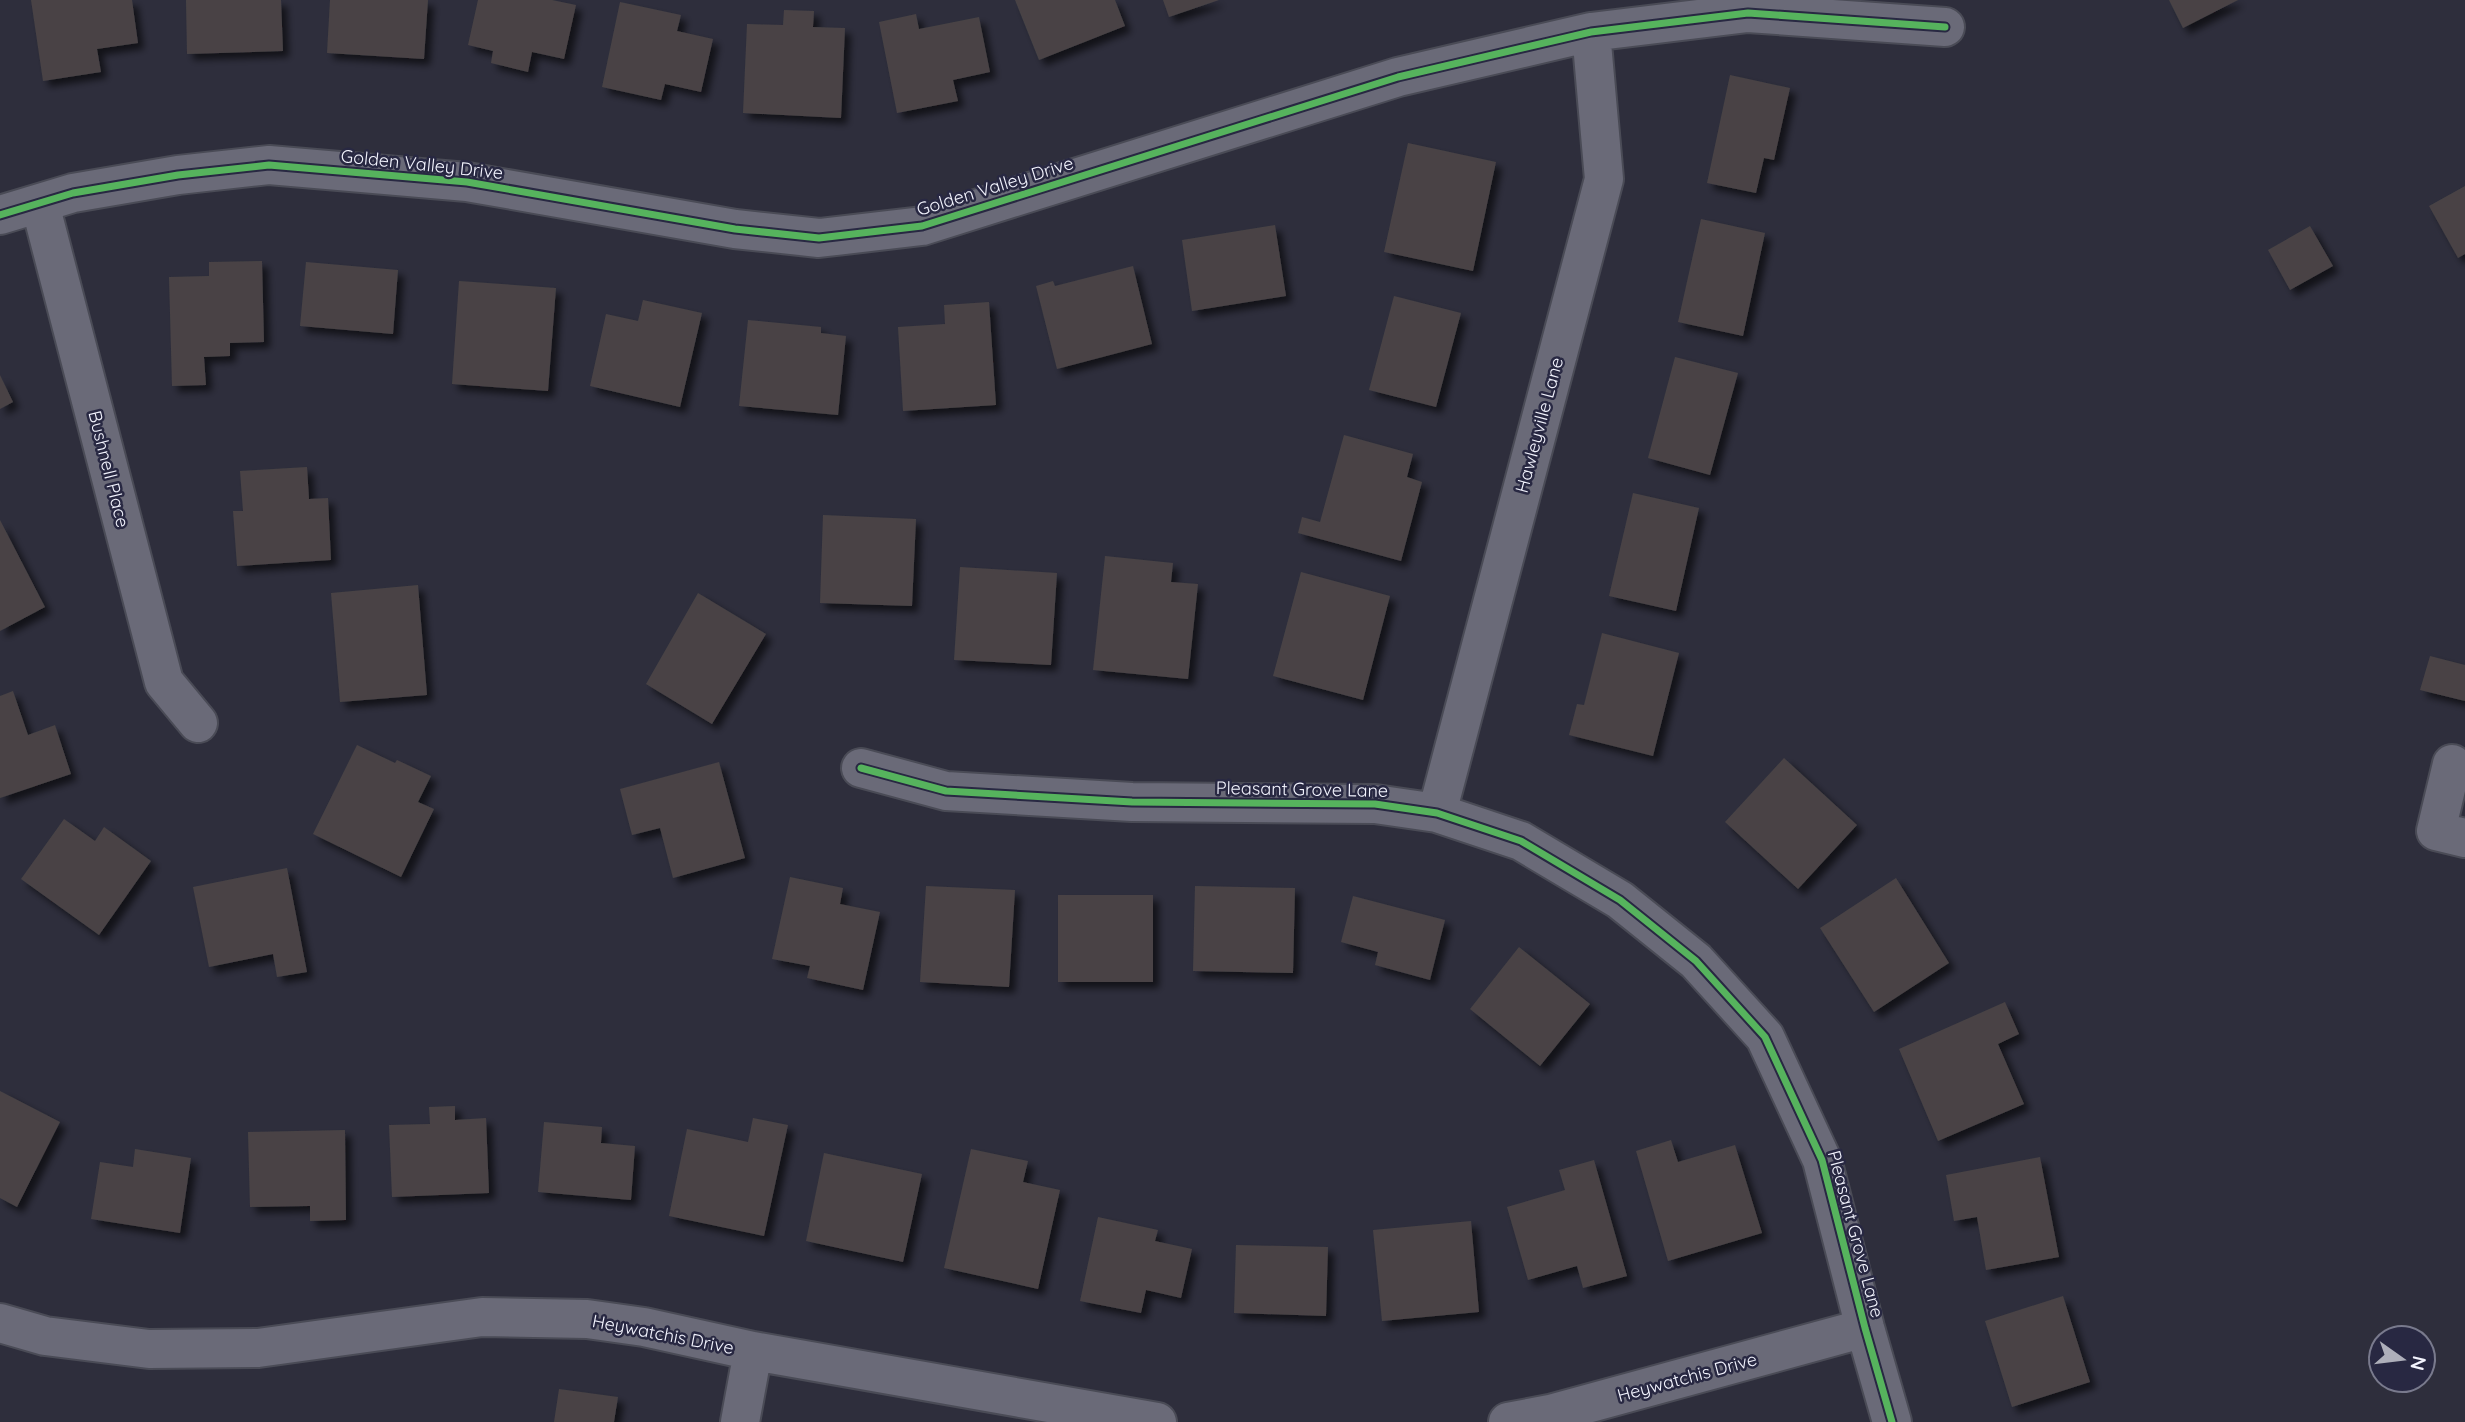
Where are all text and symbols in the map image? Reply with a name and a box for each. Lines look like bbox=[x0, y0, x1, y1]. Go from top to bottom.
street label: Golden Valley Drive bbox=[340, 144, 504, 184]
street label: Golden Valley Drive bbox=[914, 151, 1076, 221]
street label: Hawleyville Lane bbox=[1510, 355, 1568, 495]
street label: Bushnell Place bbox=[83, 408, 135, 530]
street label: Pleasant Grove Lane bbox=[1216, 776, 1388, 802]
street label: Pleasant Grove Lane bbox=[1823, 1148, 1889, 1320]
street label: Heywatchis Drive bbox=[590, 1309, 736, 1359]
north arrow bbox=[2367, 1324, 2437, 1394]
street label: Heywatchis Drive bbox=[1615, 1347, 1759, 1407]
text: N bbox=[2405, 1353, 2432, 1373]

